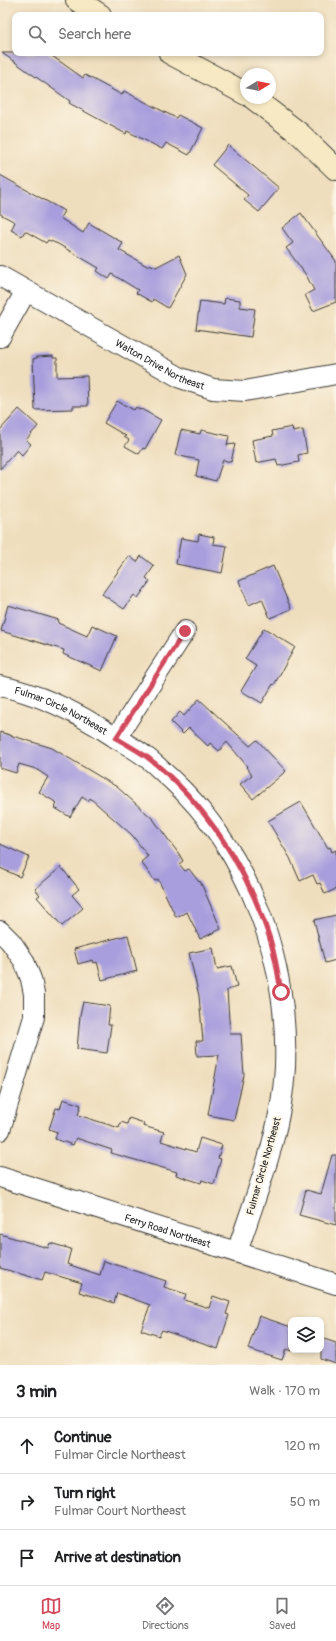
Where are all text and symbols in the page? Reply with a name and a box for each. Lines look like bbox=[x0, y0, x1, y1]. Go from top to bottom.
search box bbox=[12, 12, 324, 56]
icon: search bbox=[26, 23, 48, 45]
text: Search here bbox=[58, 25, 131, 44]
north arrow bbox=[240, 68, 276, 104]
street label: Walton Drive Northeast bbox=[113, 337, 207, 393]
route end bbox=[176, 622, 194, 640]
street label: Fulmar Circle Northeast bbox=[13, 685, 110, 738]
route start bbox=[272, 983, 290, 1001]
street label: Fulmar Circle Northeast bbox=[244, 1115, 284, 1217]
street label: Ferry Road Northeast bbox=[123, 1212, 213, 1251]
map controls bbox=[288, 1317, 324, 1353]
button: layers bbox=[288, 1317, 324, 1353]
text: 3 min bbox=[16, 1381, 57, 1402]
text: Walk · 170 m bbox=[249, 1383, 320, 1399]
text: Continue bbox=[54, 1428, 112, 1447]
icon: ahead bbox=[16, 1435, 38, 1457]
text: 120 m bbox=[284, 1438, 320, 1454]
text: Fulmar Circle Northeast bbox=[54, 1447, 186, 1463]
text: Turn right bbox=[54, 1484, 115, 1503]
icon: right bbox=[16, 1491, 38, 1513]
text: 50 m bbox=[290, 1494, 320, 1510]
text: Fulmar Court Northeast bbox=[54, 1503, 186, 1519]
icon: arrive bbox=[16, 1547, 38, 1569]
text: Arrive at destination bbox=[54, 1548, 181, 1567]
tab: Map bbox=[40, 1595, 62, 1632]
tab: Directions bbox=[142, 1595, 189, 1632]
tab: Saved bbox=[269, 1595, 296, 1632]

